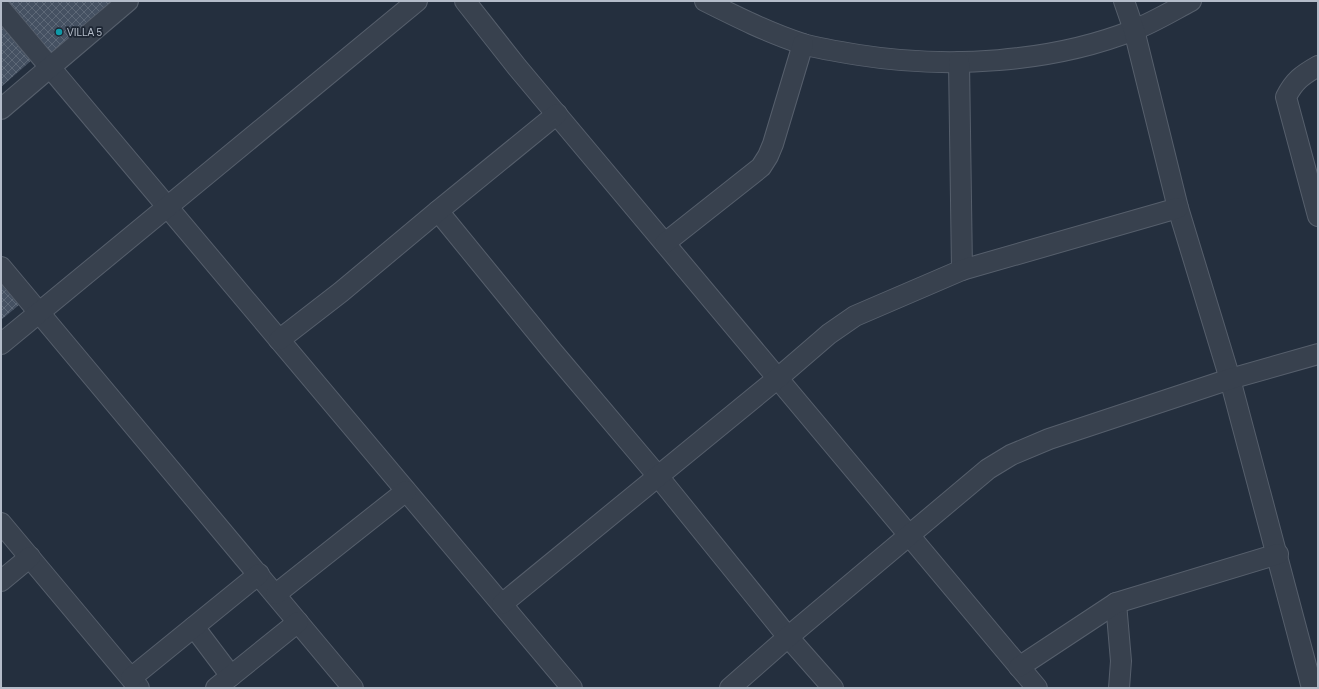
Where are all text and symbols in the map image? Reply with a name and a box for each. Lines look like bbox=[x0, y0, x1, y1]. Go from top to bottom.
marker: VILLA 5 bbox=[54, 27, 64, 37]
place label: VILLA 5 bbox=[67, 27, 102, 38]

